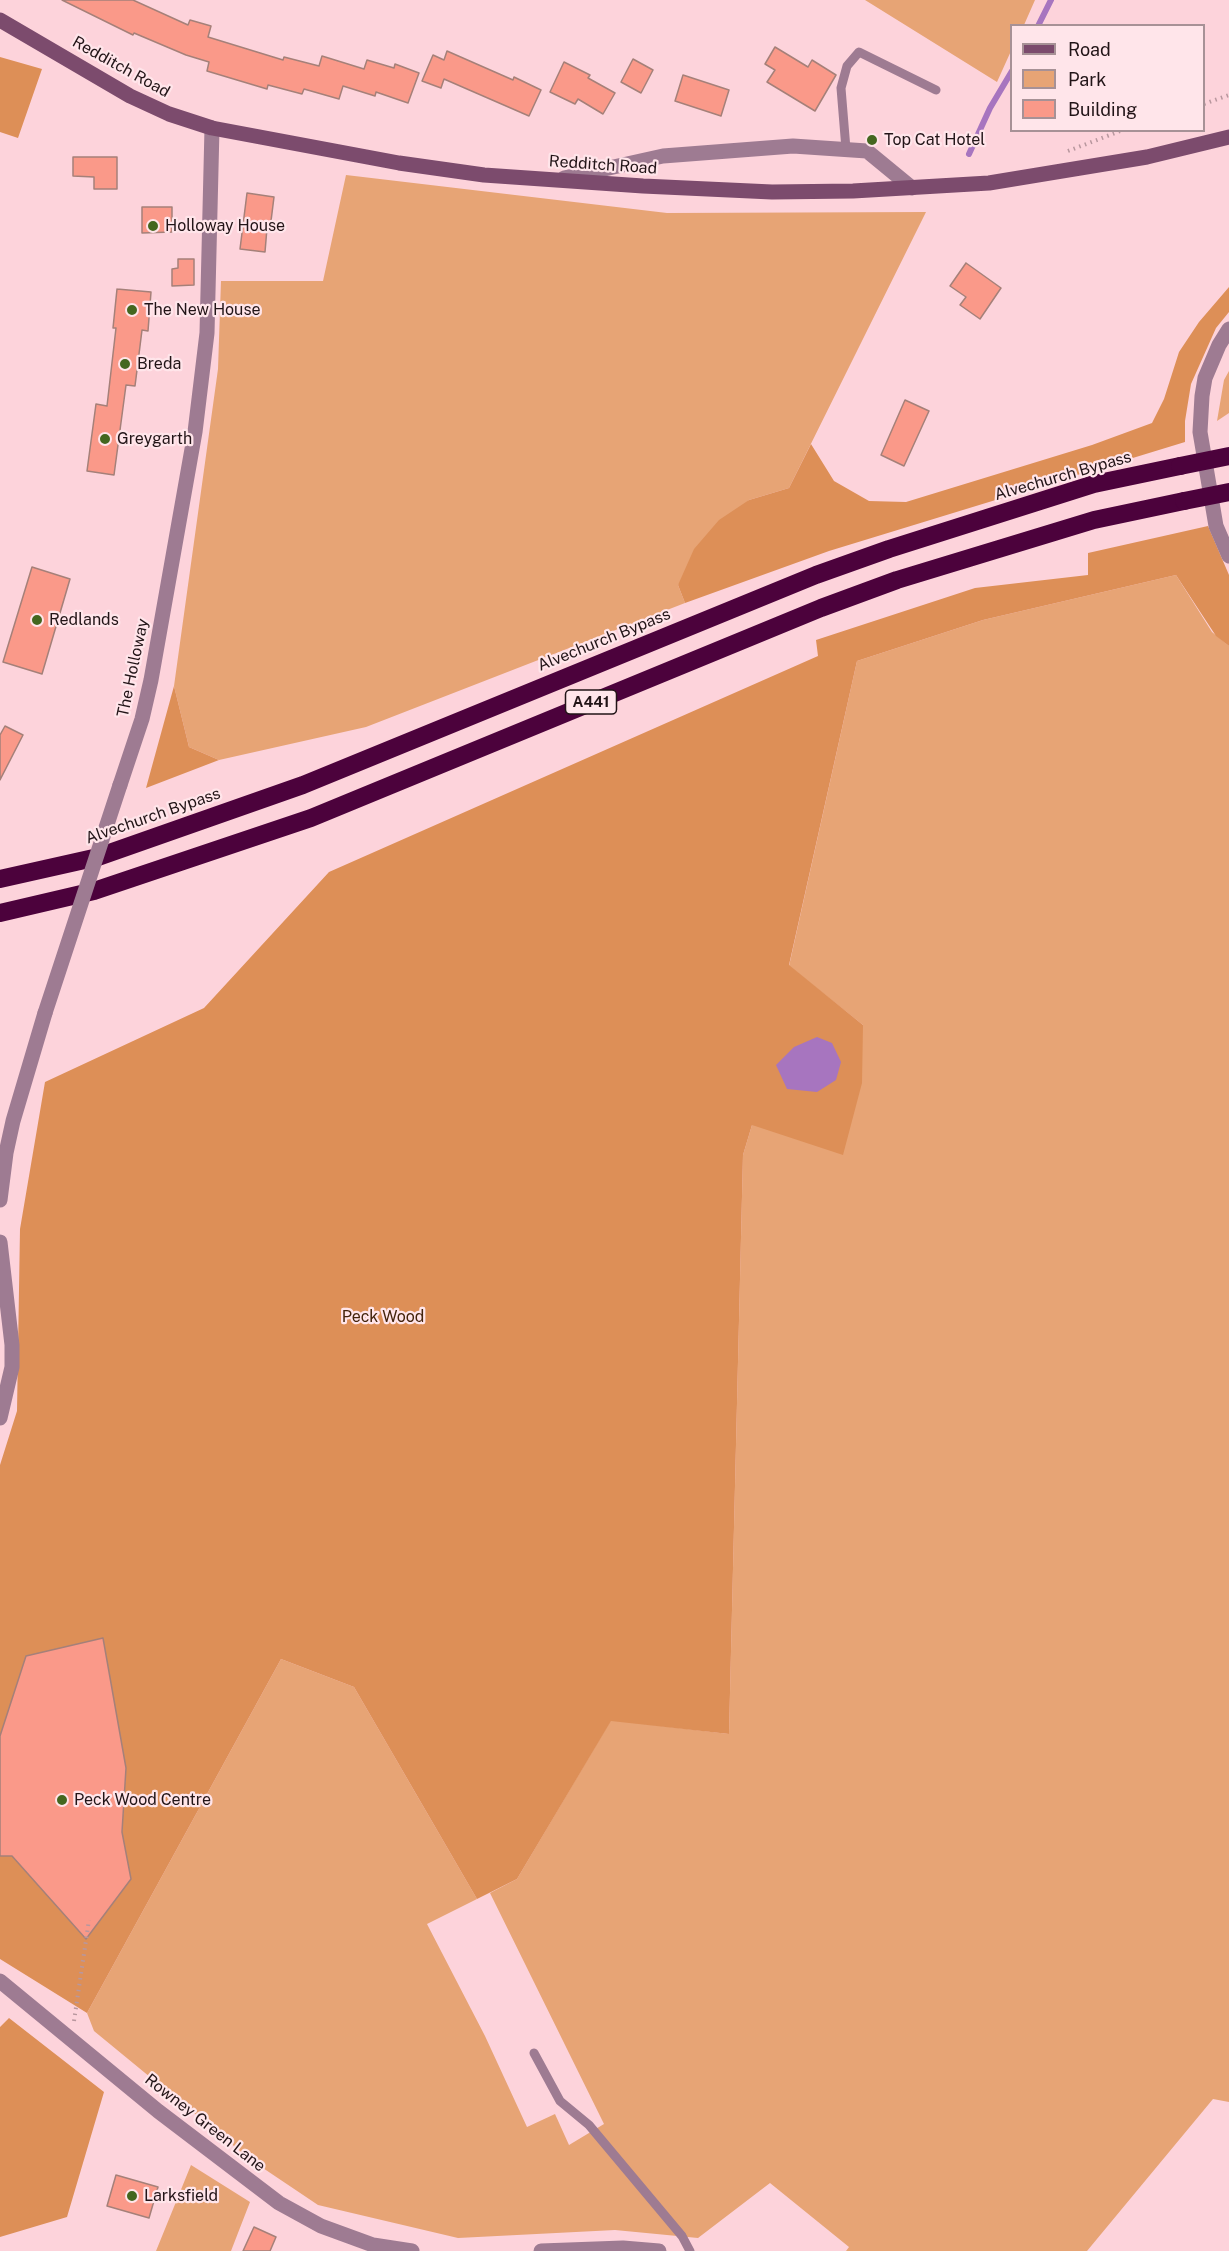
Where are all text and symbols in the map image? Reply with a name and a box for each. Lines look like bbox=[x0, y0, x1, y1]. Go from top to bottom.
legend bbox=[1010, 24, 1205, 132]
street label: Redditch Road bbox=[69, 32, 173, 102]
text: Road bbox=[1068, 39, 1111, 60]
text: Park bbox=[1068, 69, 1106, 90]
text: Building bbox=[1068, 99, 1137, 120]
place label: Top Cat Hotel bbox=[884, 130, 985, 150]
marker: Top Cat Hotel bbox=[865, 133, 879, 147]
street label: Redditch Road bbox=[548, 152, 658, 178]
place label: Holloway House bbox=[165, 216, 285, 236]
marker: Holloway House bbox=[146, 219, 160, 233]
place label: The New House bbox=[144, 300, 261, 320]
marker: The New House bbox=[125, 303, 139, 317]
place label: Breda bbox=[137, 354, 181, 374]
marker: Breda bbox=[118, 357, 132, 371]
place label: Greygarth bbox=[117, 429, 192, 449]
marker: Greygarth bbox=[98, 432, 112, 446]
street label: Alvechurch Bypass bbox=[992, 447, 1134, 505]
street label: Alvechurch Bypass bbox=[535, 605, 673, 675]
place label: Redlands bbox=[49, 610, 119, 630]
marker: Redlands bbox=[30, 613, 44, 627]
street label: The Holloway bbox=[113, 617, 153, 719]
road number: A441 bbox=[566, 690, 616, 714]
street label: Alvechurch Bypass bbox=[83, 784, 223, 848]
park label: Peck Wood bbox=[342, 1307, 424, 1327]
place label: Peck Wood Centre bbox=[74, 1790, 211, 1810]
marker: Peck Wood Centre bbox=[55, 1793, 69, 1807]
street label: Rowney Green Lane bbox=[141, 2070, 269, 2176]
place label: Larksfield bbox=[144, 2186, 218, 2206]
marker: Larksfield bbox=[125, 2189, 139, 2203]

